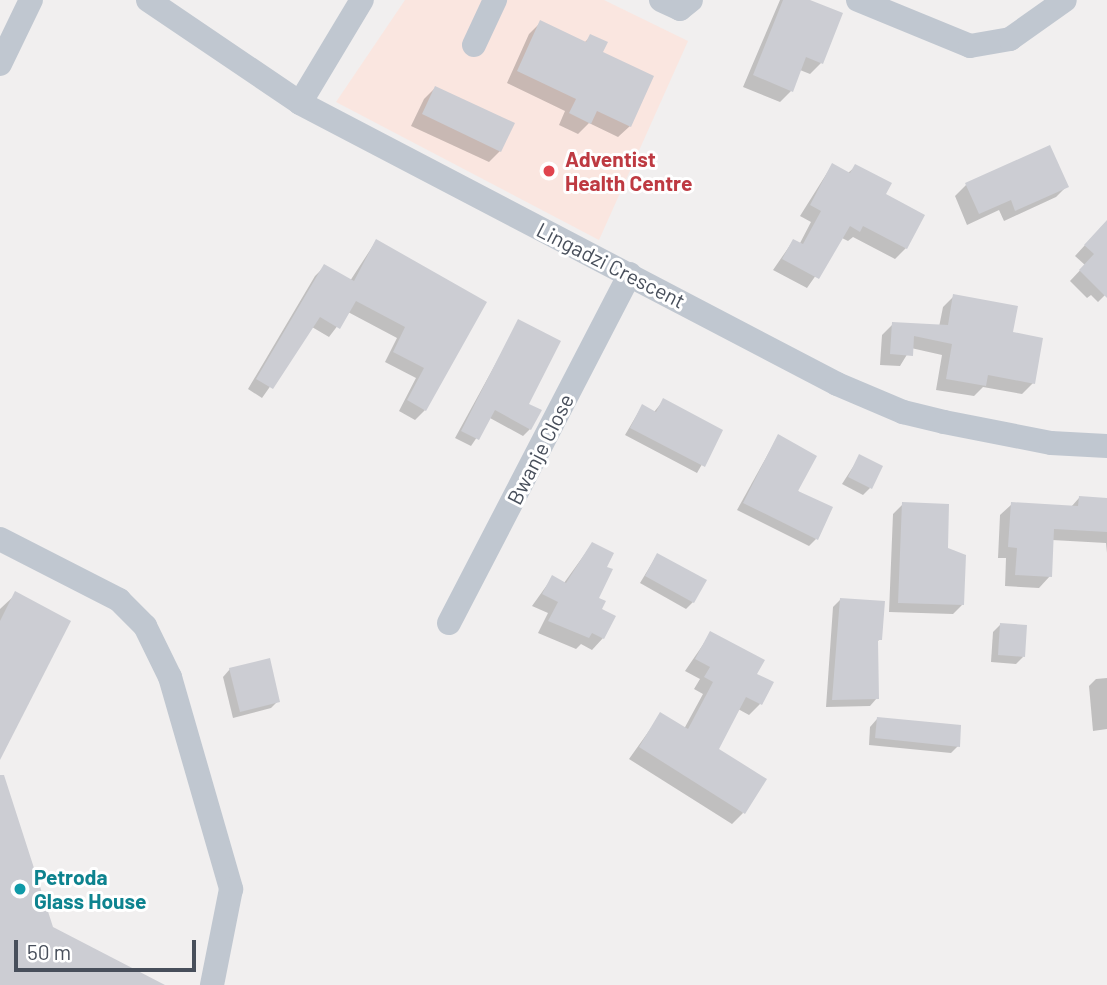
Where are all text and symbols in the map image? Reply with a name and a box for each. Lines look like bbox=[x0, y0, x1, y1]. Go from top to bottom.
place label: Adventist Health Centre bbox=[565, 146, 692, 196]
marker: Adventist Health Centre bbox=[539, 161, 559, 181]
street label: Lingadzi Crescent bbox=[533, 217, 689, 313]
street label: Bwanje Close bbox=[501, 389, 579, 509]
place label: Petroda Glass House bbox=[34, 864, 147, 914]
marker: Petroda Glass House bbox=[12, 881, 28, 897]
scale bar bbox=[18, 926, 200, 970]
text: 50 m bbox=[27, 939, 71, 964]

